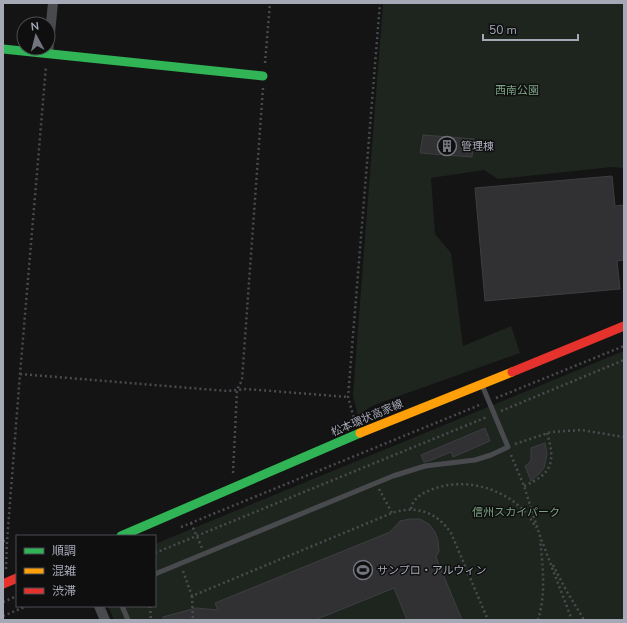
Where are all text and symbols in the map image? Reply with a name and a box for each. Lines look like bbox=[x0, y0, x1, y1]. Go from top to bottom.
north arrow bbox=[16, 16, 56, 56]
scale bar bbox=[483, 16, 578, 42]
text: N bbox=[30, 19, 40, 35]
text: 50 m bbox=[489, 22, 517, 38]
park label: 西南公園 bbox=[495, 83, 539, 98]
building icon: 管理棟 bbox=[436, 135, 458, 157]
place label: 管理棟 bbox=[461, 139, 494, 154]
street label: 松本環状高家線 bbox=[329, 396, 405, 440]
park label: 信州スカイパーク bbox=[472, 505, 560, 520]
legend bbox=[16, 535, 156, 607]
text: 順調 bbox=[52, 543, 76, 559]
sports icon: サンプロ・アルウィン bbox=[352, 559, 374, 581]
text: 混雑 bbox=[52, 563, 76, 579]
place label: サンプロ・アルウィン bbox=[377, 563, 487, 578]
text: 渋滞 bbox=[52, 583, 76, 599]

